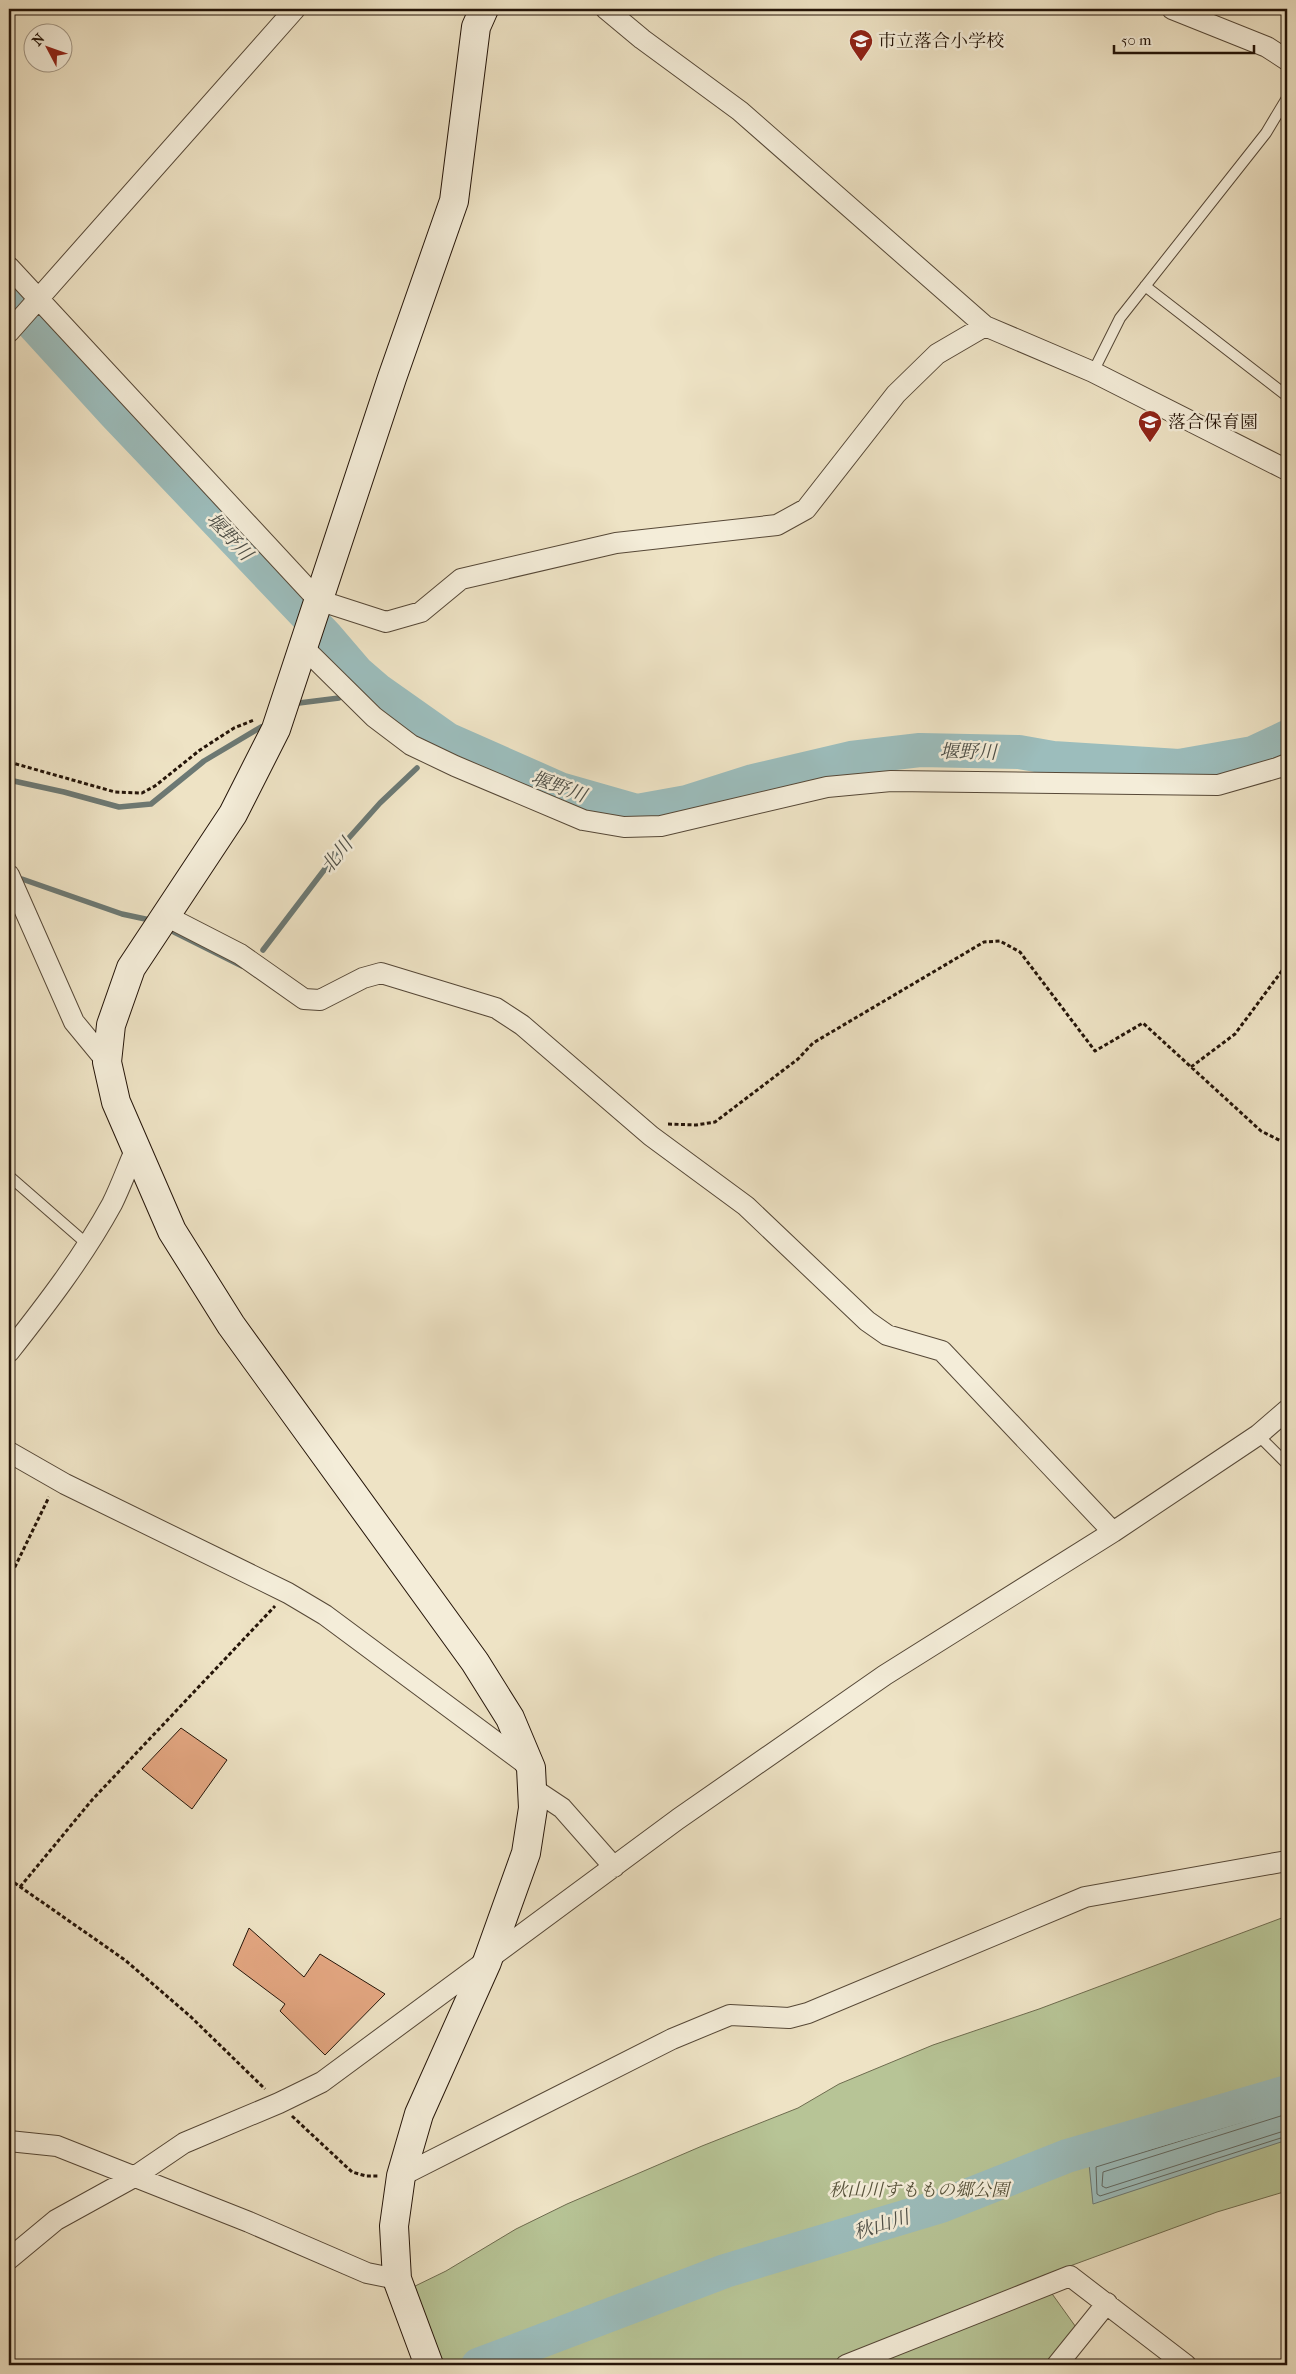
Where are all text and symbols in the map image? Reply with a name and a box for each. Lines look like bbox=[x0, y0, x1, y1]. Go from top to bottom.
north arrow bbox=[22, 22, 72, 72]
scale bar bbox=[1114, 22, 1254, 54]
school or university icon: 市立落合小学校 bbox=[848, 28, 874, 62]
text: N bbox=[29, 30, 49, 49]
place label: 市立落合小学校 bbox=[878, 31, 1004, 52]
text: 50 m bbox=[1121, 31, 1152, 49]
school or university icon: 落合保育園 bbox=[1137, 409, 1163, 443]
place label: 落合保育園 bbox=[1168, 412, 1258, 433]
water label: 堰野川 bbox=[202, 508, 258, 566]
water label: 堰野川 bbox=[939, 741, 999, 764]
water label: 堰野川 bbox=[528, 767, 591, 808]
water label: 北川 bbox=[316, 832, 359, 877]
park label: 秋山川すももの郷公園 bbox=[829, 2180, 1012, 2201]
water label: 秋山川 bbox=[851, 2206, 914, 2244]

